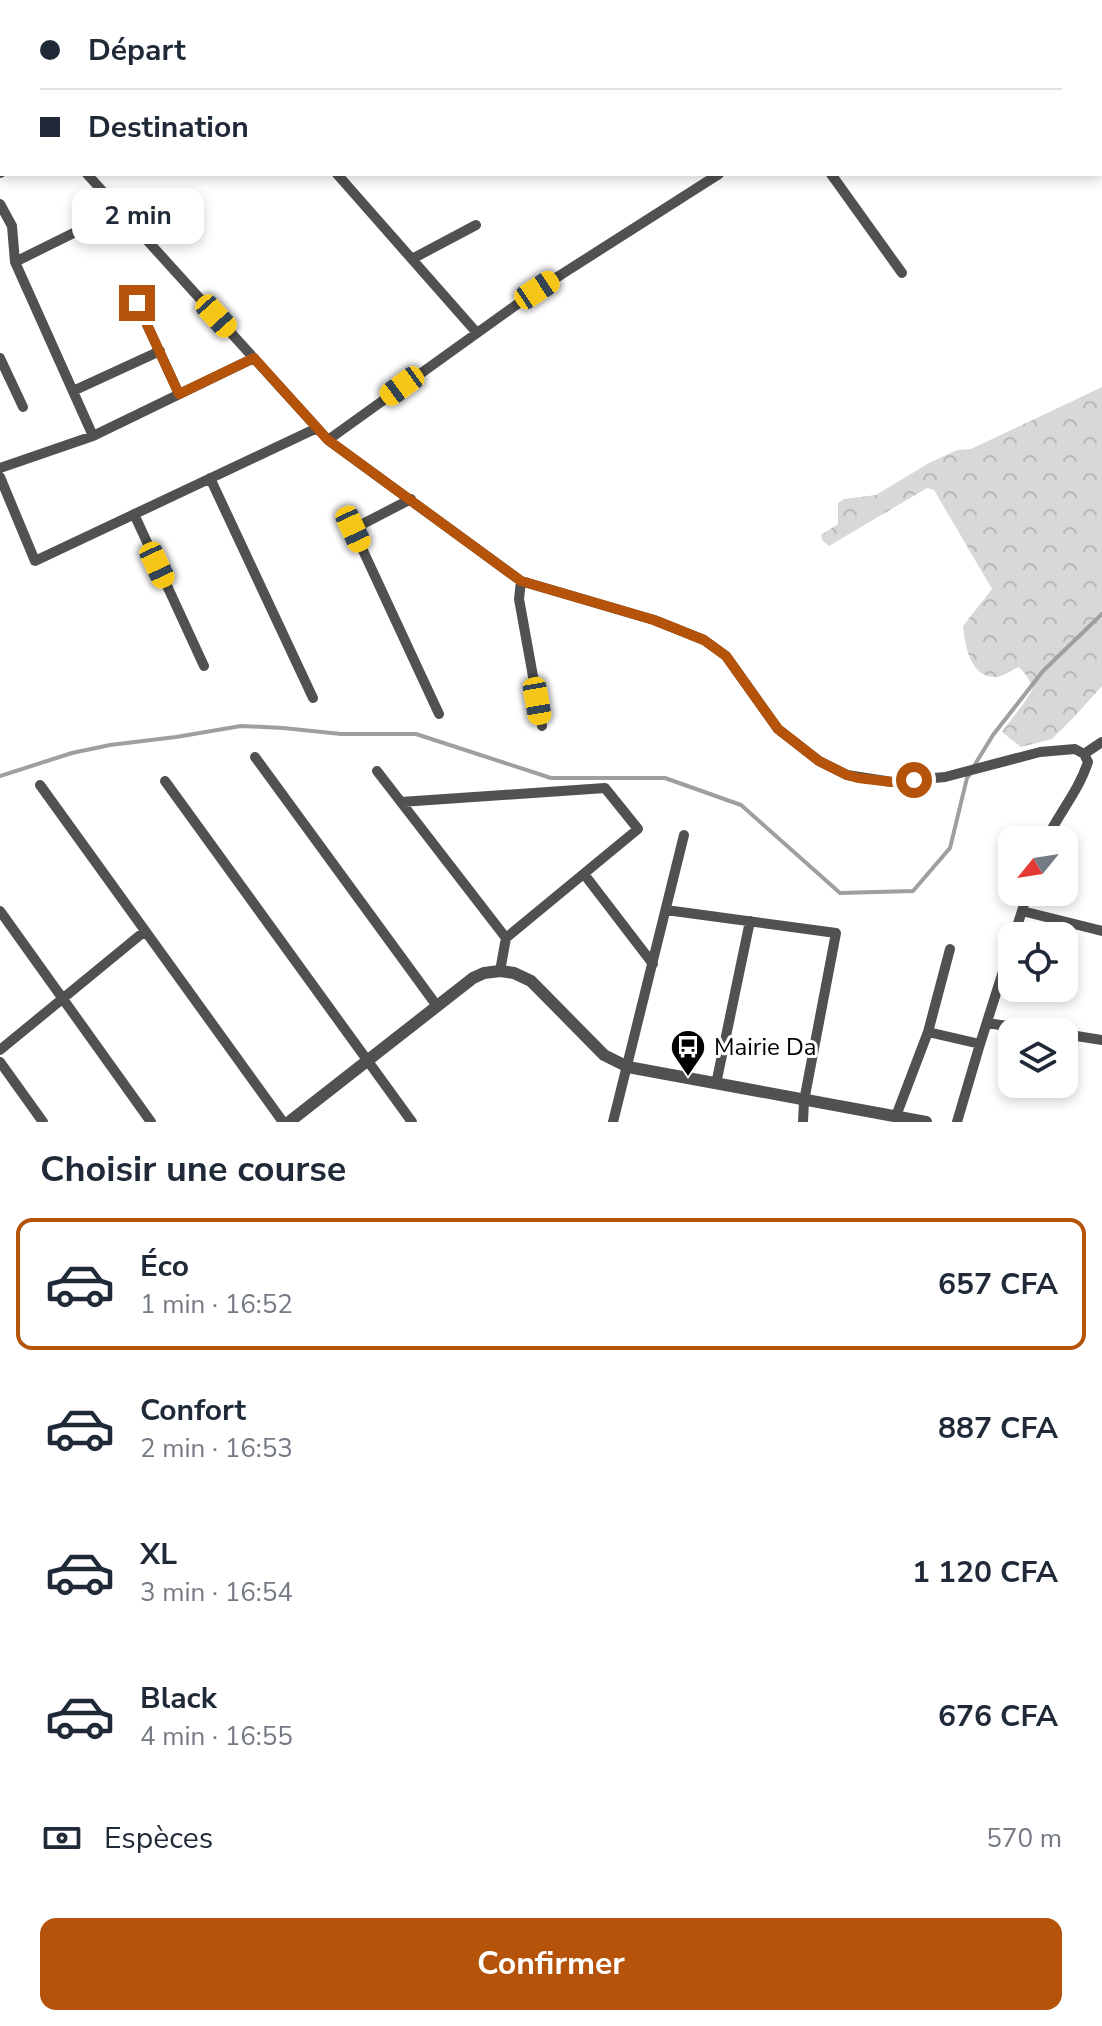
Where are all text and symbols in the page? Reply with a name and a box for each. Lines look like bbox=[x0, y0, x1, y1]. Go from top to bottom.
text: Départ bbox=[88, 30, 186, 71]
text: Destination bbox=[88, 107, 249, 148]
callout: 2 min bbox=[71, 187, 203, 243]
text: 2 min bbox=[104, 198, 172, 233]
car bbox=[510, 267, 564, 313]
route end bbox=[119, 285, 155, 321]
car bbox=[191, 290, 241, 342]
car bbox=[376, 362, 428, 410]
car bbox=[332, 502, 374, 556]
car bbox=[136, 538, 178, 592]
car bbox=[521, 675, 553, 727]
route start bbox=[896, 762, 932, 798]
north arrow bbox=[998, 826, 1078, 906]
map controls bbox=[998, 826, 1078, 1098]
button: locate bbox=[998, 922, 1078, 1002]
button: layers bbox=[998, 1018, 1078, 1098]
bus stop icon: Mairie Da bbox=[669, 1028, 707, 1078]
place label: Mairie Da bbox=[714, 1031, 816, 1063]
text: Choisir une course bbox=[40, 1145, 346, 1194]
text: Éco bbox=[140, 1246, 189, 1287]
icon: car bbox=[44, 1248, 116, 1320]
text: 657 CFA bbox=[938, 1264, 1058, 1305]
text: 1 min · 16:52 bbox=[140, 1287, 293, 1322]
text: Confort bbox=[140, 1390, 246, 1431]
icon: car bbox=[44, 1392, 116, 1464]
text: 887 CFA bbox=[938, 1408, 1058, 1449]
text: 2 min · 16:53 bbox=[140, 1431, 293, 1466]
text: XL bbox=[140, 1534, 177, 1575]
icon: car bbox=[44, 1536, 116, 1608]
text: 1 120 CFA bbox=[912, 1552, 1058, 1593]
text: 3 min · 16:54 bbox=[140, 1575, 293, 1610]
text: Black bbox=[140, 1678, 217, 1719]
icon: car bbox=[44, 1680, 116, 1752]
text: 676 CFA bbox=[938, 1696, 1058, 1737]
text: 4 min · 16:55 bbox=[140, 1719, 293, 1754]
icon: cash bbox=[40, 1816, 84, 1860]
text: Espèces bbox=[104, 1818, 213, 1859]
text: 570 m bbox=[986, 1821, 1062, 1856]
button: Confirmer bbox=[40, 1918, 1062, 2010]

